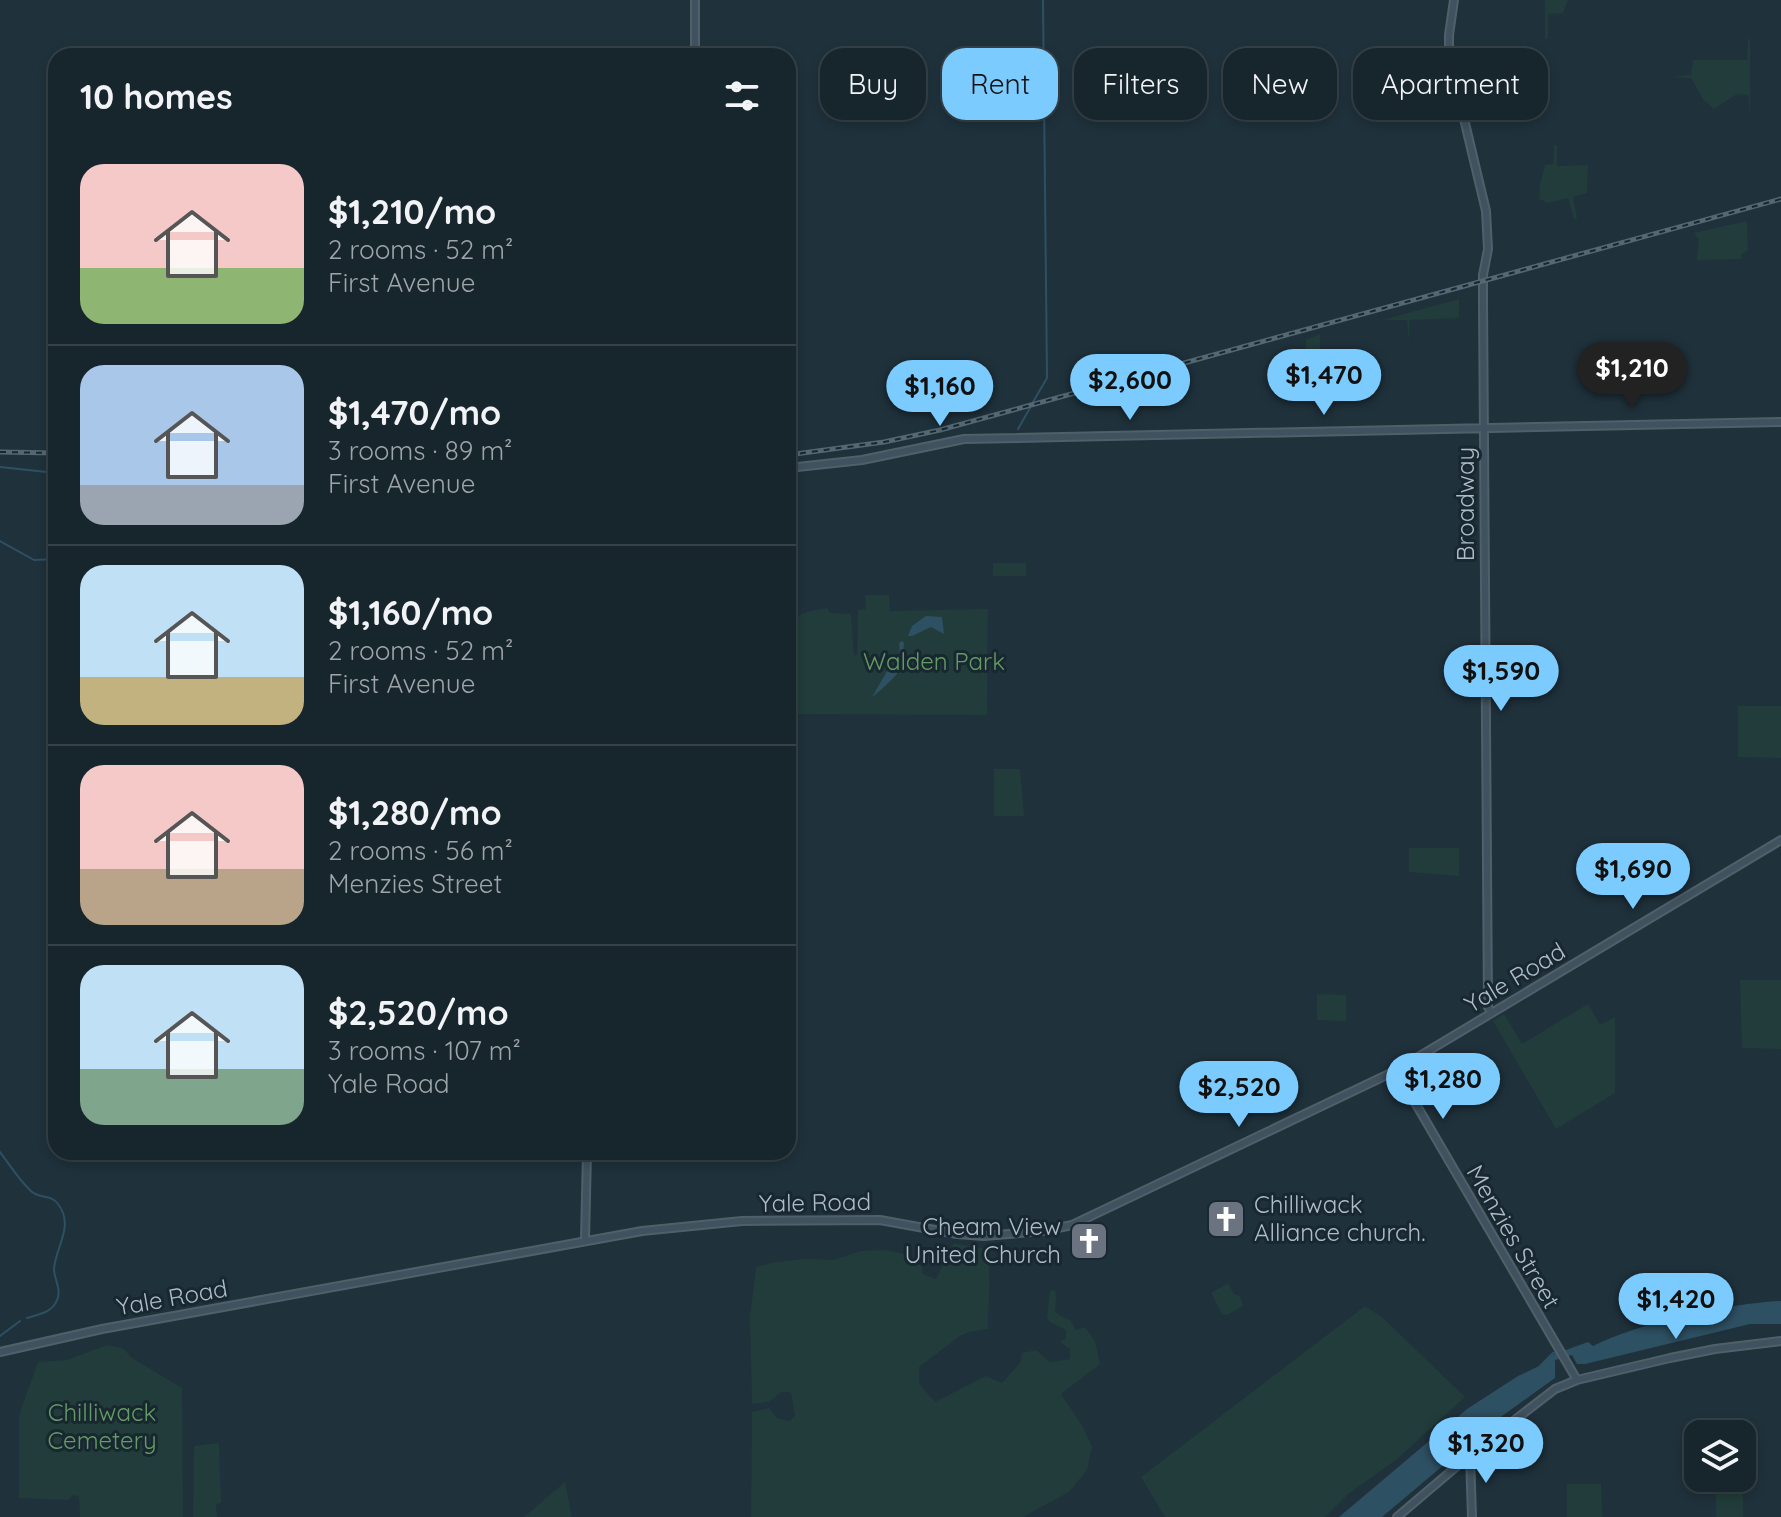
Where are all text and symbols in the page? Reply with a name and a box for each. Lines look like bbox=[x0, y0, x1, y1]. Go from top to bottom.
chip: Buy bbox=[820, 48, 926, 120]
chip: Rent bbox=[942, 48, 1058, 120]
chip: Filters bbox=[1074, 48, 1207, 120]
chip: New bbox=[1223, 48, 1337, 120]
chip: Apartment bbox=[1353, 48, 1548, 120]
icon: filters bbox=[720, 74, 764, 118]
text: 10 homes bbox=[80, 75, 233, 118]
text: $1,210/mo bbox=[328, 190, 496, 233]
icon: home bbox=[144, 196, 240, 292]
text: 2 rooms · 52 m² bbox=[328, 233, 513, 266]
text: First Avenue bbox=[328, 266, 475, 299]
pin: $1,210 bbox=[1567, 342, 1697, 410]
pin: $1,470 bbox=[1259, 349, 1389, 417]
text: $1,210 bbox=[1595, 351, 1669, 384]
pin: $2,600 bbox=[1065, 354, 1195, 422]
text: $1,470 bbox=[1285, 358, 1363, 391]
pin: $1,160 bbox=[875, 360, 1005, 428]
text: $2,600 bbox=[1088, 363, 1172, 396]
text: $1,160 bbox=[904, 369, 976, 402]
text: $1,470/mo bbox=[328, 391, 501, 434]
icon: home bbox=[144, 397, 240, 493]
text: 3 rooms · 89 m² bbox=[328, 434, 512, 467]
street label: Broadway bbox=[1450, 447, 1480, 561]
text: First Avenue bbox=[328, 467, 475, 500]
text: $1,160/mo bbox=[328, 591, 493, 634]
icon: home bbox=[144, 597, 240, 693]
text: 2 rooms · 52 m² bbox=[328, 634, 513, 667]
pin: $1,590 bbox=[1436, 645, 1566, 713]
park label: Walden Park bbox=[863, 646, 1005, 676]
text: $1,590 bbox=[1462, 654, 1540, 687]
text: First Avenue bbox=[328, 667, 475, 700]
text: $1,280/mo bbox=[328, 791, 502, 834]
icon: home bbox=[144, 797, 240, 893]
text: 2 rooms · 56 m² bbox=[328, 834, 513, 867]
pin: $1,690 bbox=[1568, 843, 1698, 911]
text: $1,690 bbox=[1594, 852, 1672, 885]
text: Menzies Street bbox=[328, 867, 502, 900]
street label: Yale Road bbox=[1459, 935, 1570, 1019]
text: $2,520/mo bbox=[328, 991, 509, 1034]
icon: home bbox=[144, 997, 240, 1093]
text: 3 rooms · 107 m² bbox=[328, 1034, 521, 1067]
pin: $1,280 bbox=[1378, 1053, 1508, 1121]
pin: $2,520 bbox=[1174, 1061, 1304, 1129]
text: $1,280 bbox=[1404, 1062, 1482, 1095]
text: Yale Road bbox=[328, 1067, 449, 1100]
text: $2,520 bbox=[1197, 1070, 1281, 1103]
street label: Menzies Street bbox=[1461, 1159, 1567, 1314]
street label: Yale Road bbox=[759, 1186, 871, 1218]
place label: Chilliwack Alliance church. bbox=[1254, 1189, 1426, 1247]
church icon: Chilliwack Alliance church. bbox=[1205, 1198, 1247, 1240]
place label: Cheam View United Church bbox=[904, 1211, 1061, 1269]
church icon: Cheam View United Church bbox=[1068, 1220, 1110, 1262]
street label: Yale Road bbox=[114, 1273, 230, 1322]
pin: $1,420 bbox=[1611, 1273, 1741, 1341]
text: $1,420 bbox=[1637, 1282, 1715, 1315]
park label: Chilliwack Cemetery bbox=[47, 1397, 157, 1455]
pin: $1,320 bbox=[1421, 1417, 1551, 1485]
map controls bbox=[1684, 1420, 1756, 1492]
button: layers bbox=[1684, 1420, 1756, 1492]
text: $1,320 bbox=[1447, 1426, 1525, 1459]

